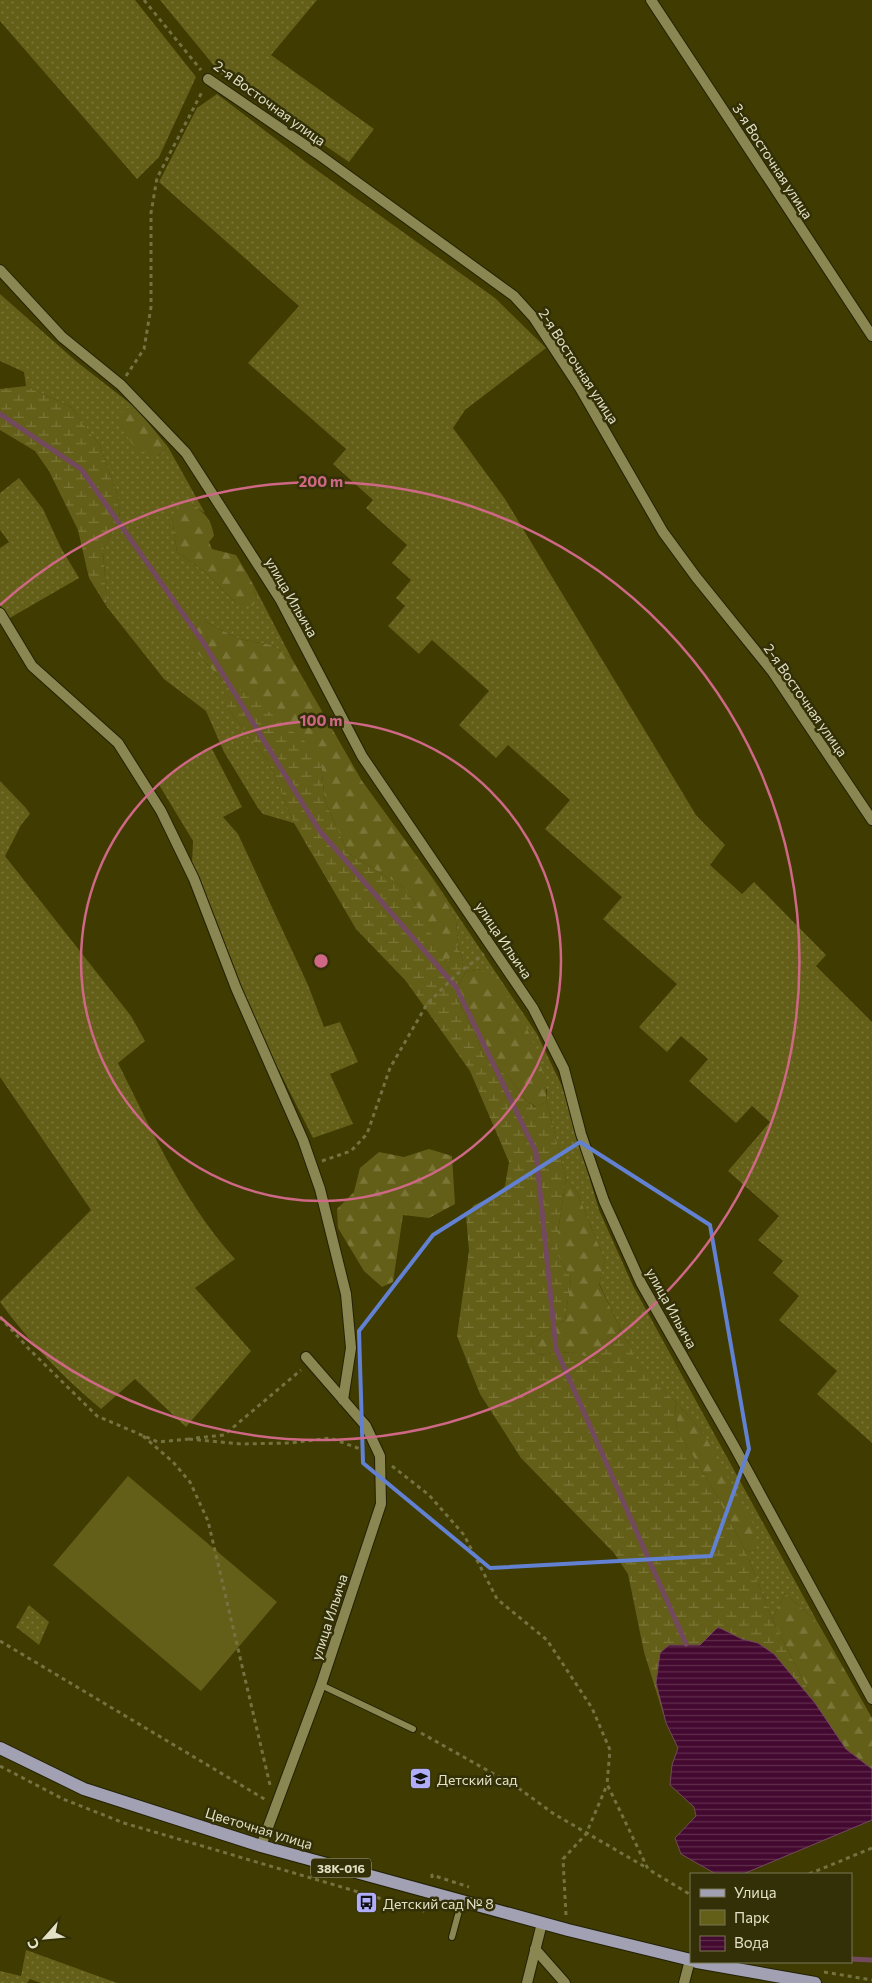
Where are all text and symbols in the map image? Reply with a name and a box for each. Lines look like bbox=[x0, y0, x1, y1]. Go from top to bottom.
street label: 2-я Восточная улица bbox=[211, 57, 329, 149]
street label: 3-я Восточная улица bbox=[729, 100, 817, 222]
street label: 2-я Восточная улица bbox=[535, 305, 623, 427]
text: 200 m bbox=[299, 472, 343, 490]
street label: улица Ильича bbox=[262, 554, 322, 640]
street label: 2-я Восточная улица bbox=[761, 640, 851, 760]
text: 100 m bbox=[300, 711, 342, 729]
street label: улица Ильича bbox=[472, 898, 536, 982]
centre of rings bbox=[312, 952, 330, 970]
street label: улица Ильича bbox=[643, 1265, 701, 1351]
street label: улица Ильича bbox=[307, 1572, 351, 1662]
school or university icon: Детский сад bbox=[409, 1767, 433, 1791]
place label: Детский сад bbox=[437, 1771, 517, 1788]
street label: Цветочная улица bbox=[203, 1804, 315, 1852]
road number: 38К-016 bbox=[311, 1859, 371, 1878]
legend bbox=[690, 1873, 852, 1963]
text: Улица bbox=[734, 1883, 776, 1901]
bus stop icon: Детский сад № 8 bbox=[355, 1891, 379, 1915]
place label: Детский сад № 8 bbox=[383, 1895, 494, 1912]
text: Парк bbox=[734, 1908, 770, 1926]
north arrow bbox=[20, 1913, 70, 1963]
text: Вода bbox=[734, 1933, 769, 1951]
text: С bbox=[23, 1936, 43, 1952]

